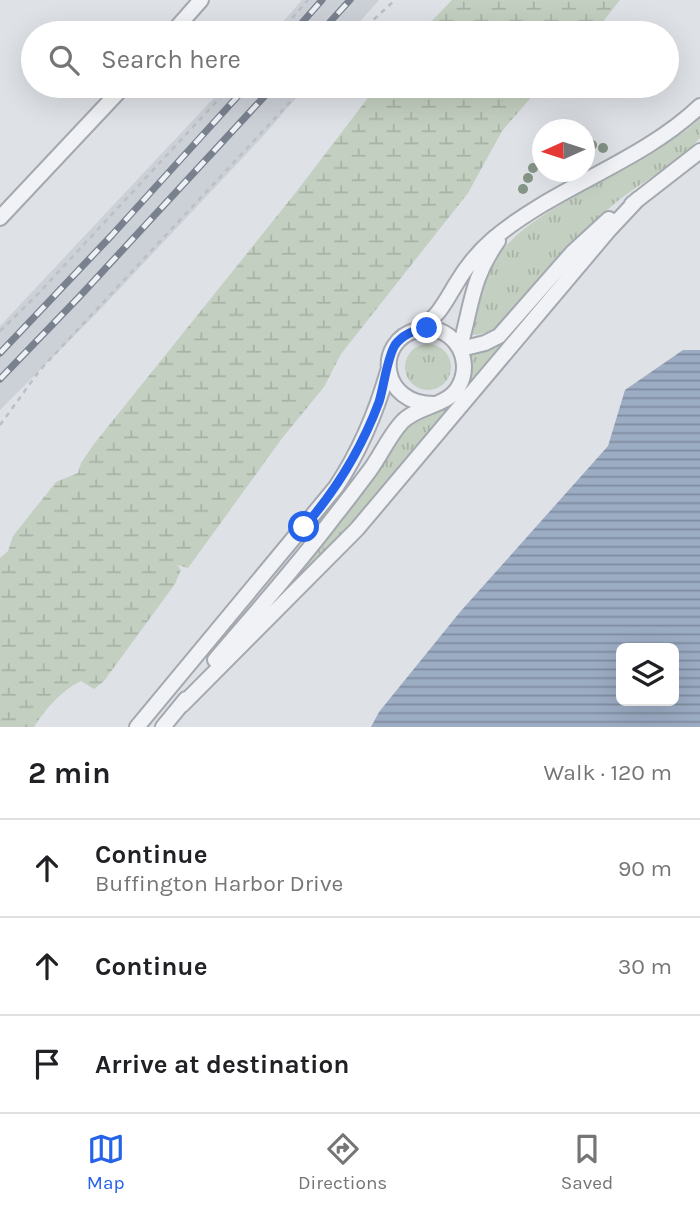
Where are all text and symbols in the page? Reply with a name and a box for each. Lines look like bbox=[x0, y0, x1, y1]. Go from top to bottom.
search box bbox=[21, 21, 679, 98]
icon: search bbox=[45, 41, 83, 79]
text: Search here bbox=[101, 44, 241, 75]
north arrow bbox=[532, 119, 595, 182]
route end bbox=[411, 312, 442, 343]
route start bbox=[288, 511, 319, 542]
map controls bbox=[616, 643, 679, 706]
button: layers bbox=[616, 643, 679, 706]
text: 2 min bbox=[28, 755, 111, 791]
text: Walk · 120 m bbox=[544, 759, 672, 786]
text: Continue bbox=[95, 839, 207, 870]
icon: ahead bbox=[28, 849, 66, 887]
text: 90 m bbox=[618, 855, 672, 882]
text: Buffington Harbor Drive bbox=[95, 870, 343, 897]
icon: ahead bbox=[28, 947, 66, 985]
text: Continue bbox=[95, 951, 207, 982]
text: 30 m bbox=[618, 953, 672, 980]
icon: arrive bbox=[28, 1045, 66, 1083]
text: Arrive at destination bbox=[95, 1049, 349, 1080]
tab: Map bbox=[87, 1130, 125, 1194]
tab: Directions bbox=[298, 1130, 387, 1194]
tab: Saved bbox=[561, 1130, 613, 1194]

